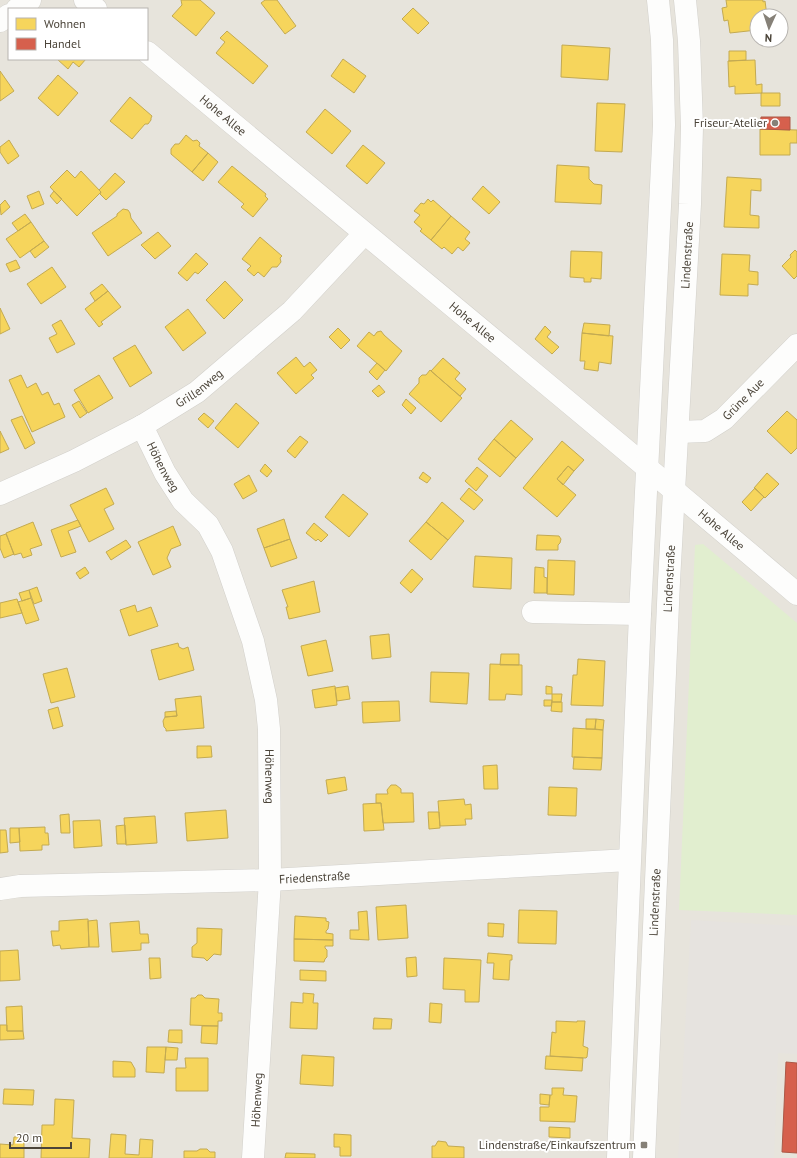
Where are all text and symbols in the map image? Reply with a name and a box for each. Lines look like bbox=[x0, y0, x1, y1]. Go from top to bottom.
legend bbox=[8, 8, 148, 60]
north arrow bbox=[749, 8, 789, 48]
text: Wohnen bbox=[44, 16, 86, 31]
text: N bbox=[764, 31, 772, 45]
text: Handel bbox=[44, 36, 81, 51]
street label: Hohe Allee bbox=[197, 91, 250, 139]
place label: Friseur-Atelier bbox=[694, 115, 767, 130]
marker: Friseur-Atelier bbox=[770, 118, 780, 128]
street label: Lindenstraße bbox=[677, 221, 696, 289]
street label: Hohe Allee bbox=[446, 298, 499, 346]
street label: Grillenweg bbox=[172, 365, 226, 411]
street label: Grüne Aue bbox=[719, 375, 767, 423]
street label: Höhenweg bbox=[144, 439, 183, 495]
street label: Hohe Allee bbox=[695, 506, 748, 553]
street label: Lindenstraße bbox=[660, 544, 678, 613]
street label: Höhenweg bbox=[262, 749, 277, 804]
street label: Friedenstraße bbox=[279, 868, 351, 886]
street label: Lindenstraße bbox=[646, 868, 664, 936]
street label: Höhenweg bbox=[248, 1072, 265, 1128]
scale bar bbox=[10, 1124, 71, 1150]
text: 20 m bbox=[16, 1130, 42, 1145]
place label: Lindenstraße/Einkaufszentrum bbox=[479, 1137, 636, 1152]
marker: Lindenstraße/Einkaufszentrum bbox=[639, 1140, 649, 1150]

